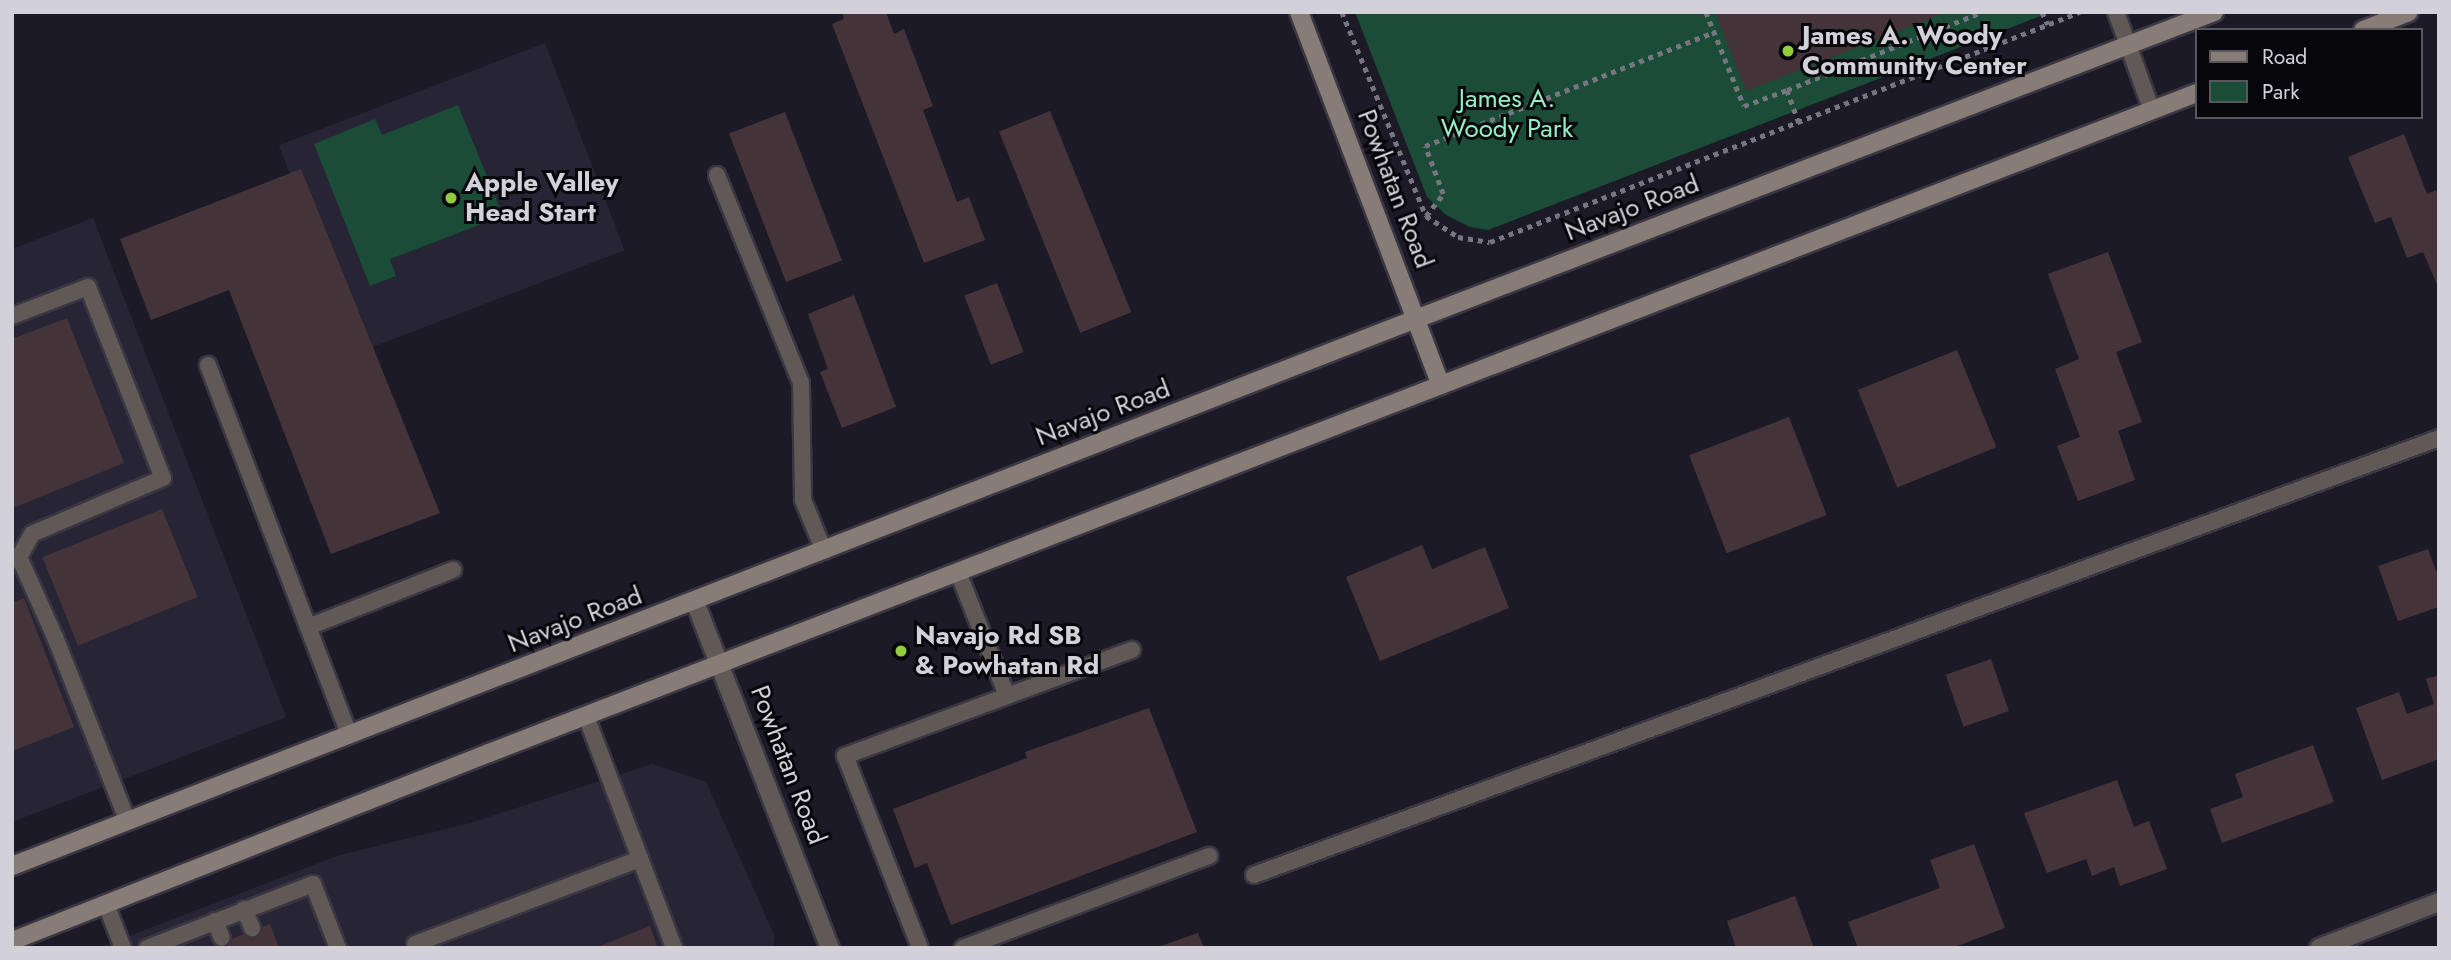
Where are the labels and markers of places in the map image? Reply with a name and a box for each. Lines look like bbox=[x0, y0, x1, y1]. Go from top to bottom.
place label: James A. Woody Community Center bbox=[1802, 20, 2027, 82]
marker: James A. Woody Community Center bbox=[1780, 43, 1796, 59]
place label: Apple Valley Head Start bbox=[465, 167, 619, 228]
marker: Apple Valley Head Start bbox=[443, 190, 459, 206]
place label: Navajo Rd SB & Powhatan Rd bbox=[915, 620, 1099, 682]
marker: Navajo Rd SB & Powhatan Rd bbox=[893, 643, 909, 659]

